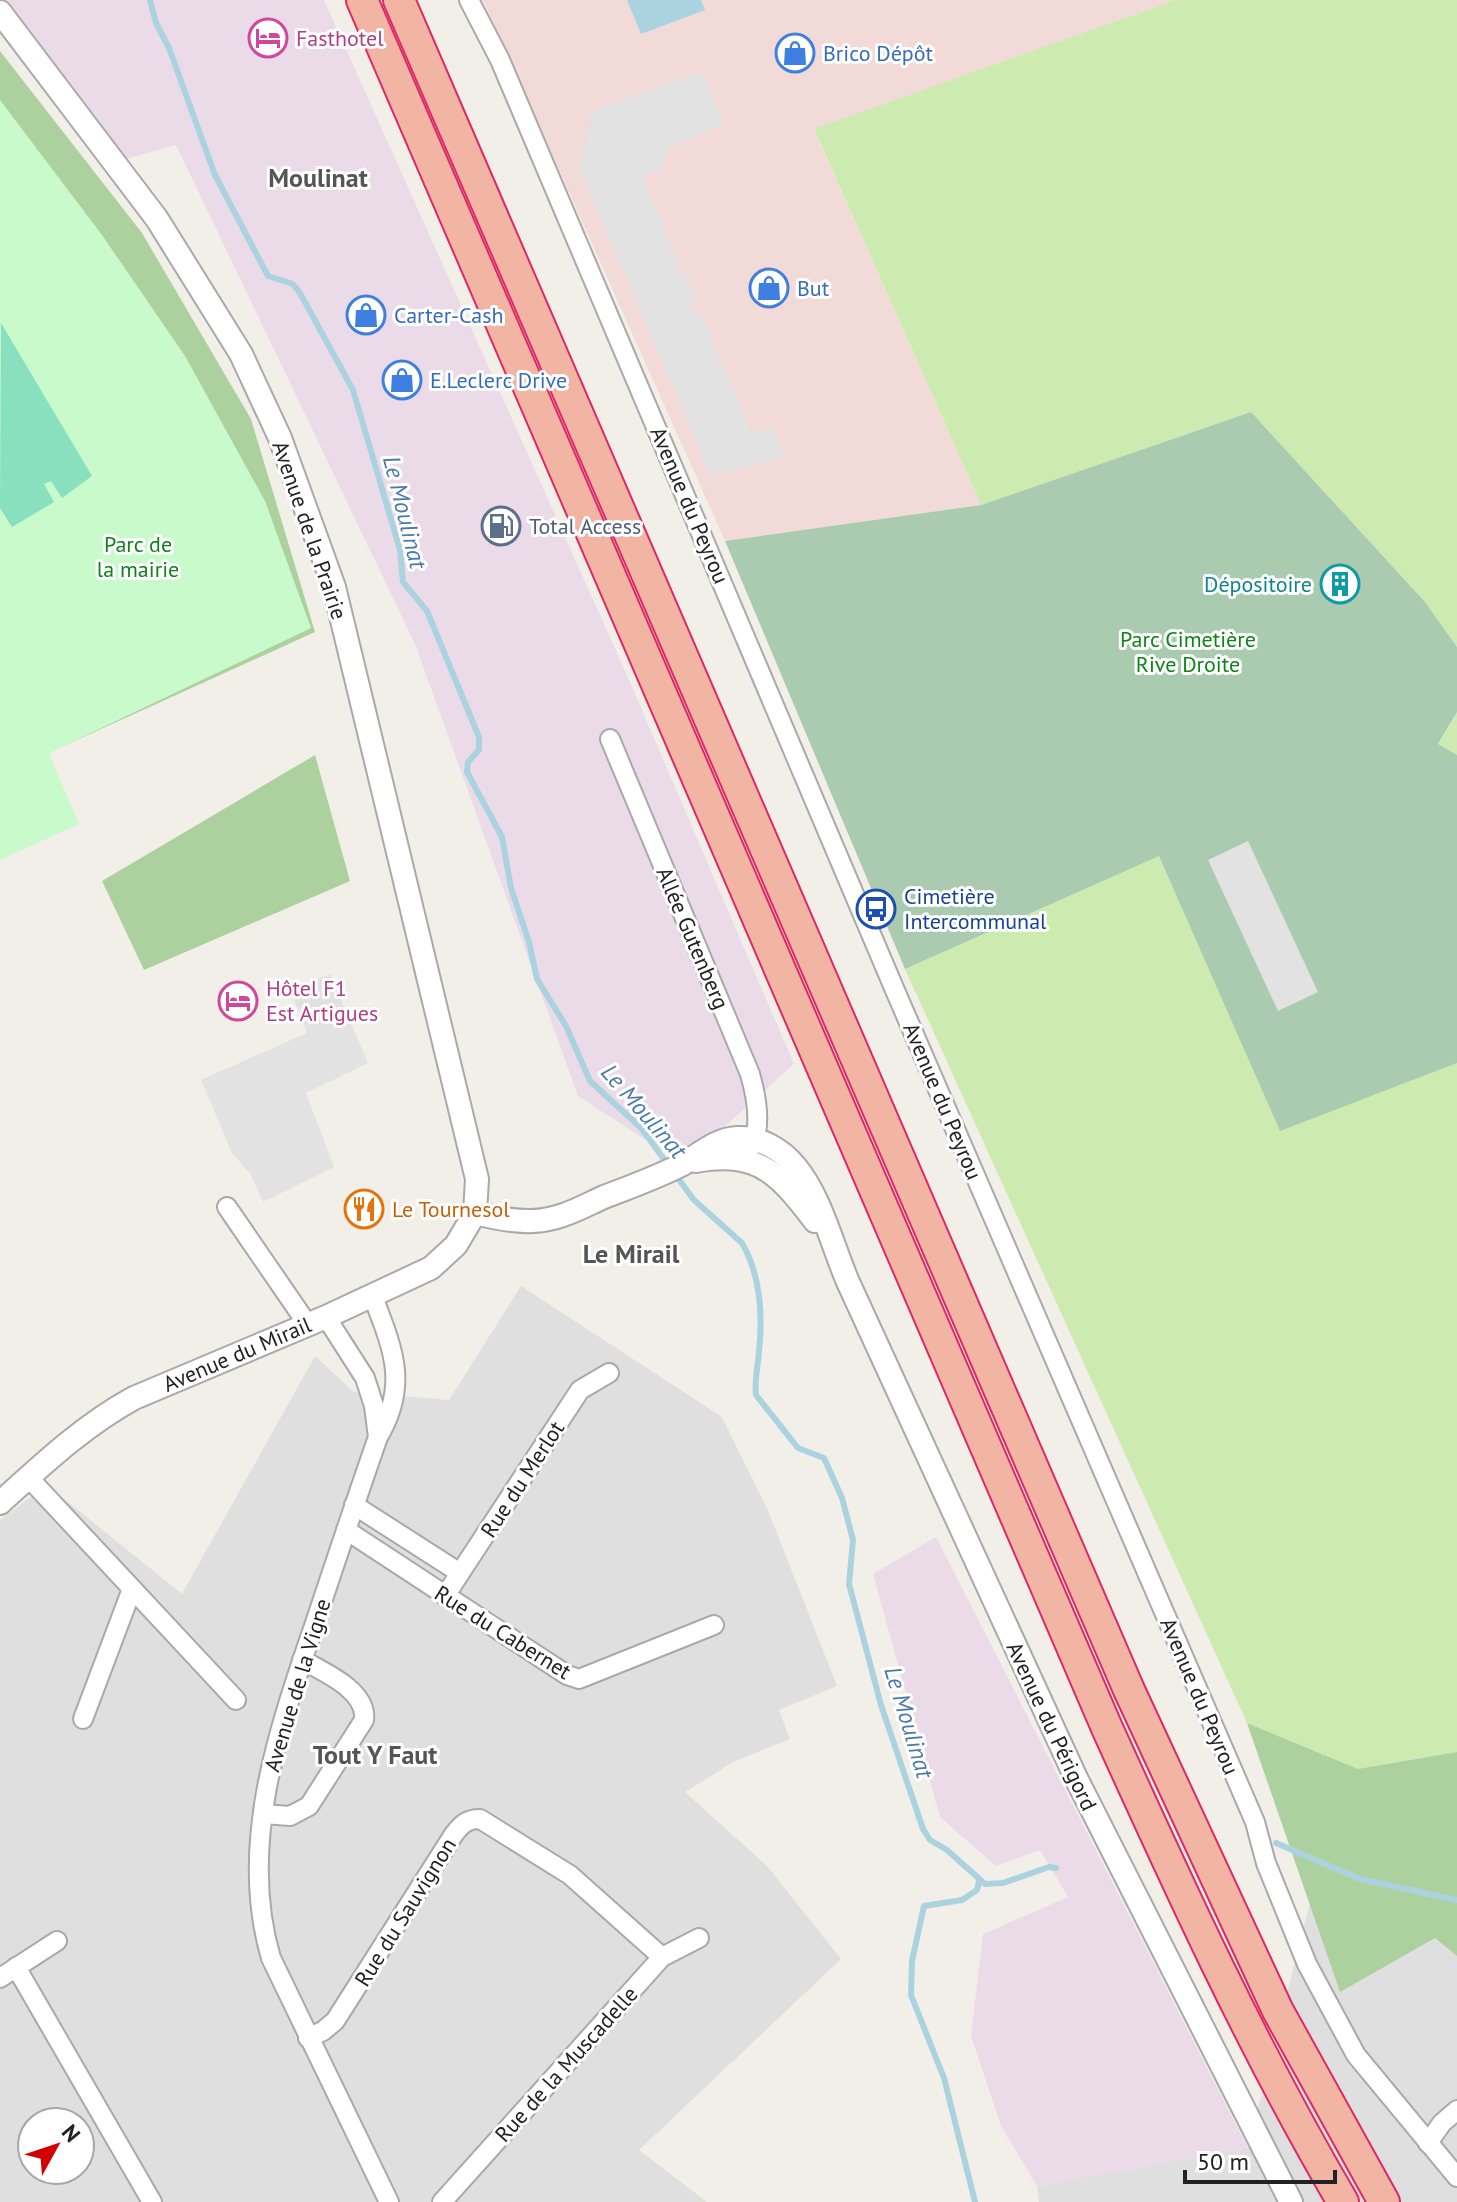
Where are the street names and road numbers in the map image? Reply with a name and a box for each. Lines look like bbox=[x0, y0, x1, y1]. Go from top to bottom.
street label: Avenue du Peyrou bbox=[644, 422, 736, 588]
street label: Avenue de la Prairie bbox=[266, 437, 354, 623]
street label: Allée Gutenberg bbox=[650, 863, 736, 1013]
street label: Avenue du Peyrou bbox=[897, 1018, 989, 1184]
street label: Avenue du Mirail bbox=[159, 1310, 316, 1398]
street label: Rue du Merlot bbox=[474, 1415, 570, 1542]
street label: Rue du Cabernet bbox=[430, 1579, 577, 1685]
street label: Avenue de la Vigne bbox=[257, 1595, 337, 1775]
street label: Avenue du Peyrou bbox=[1154, 1613, 1246, 1779]
street label: Avenue du Périgord bbox=[1001, 1637, 1103, 1815]
street label: Rue du Sauvignon bbox=[348, 1833, 462, 1991]
street label: Rue de la Muscadelle bbox=[489, 1980, 643, 2148]

